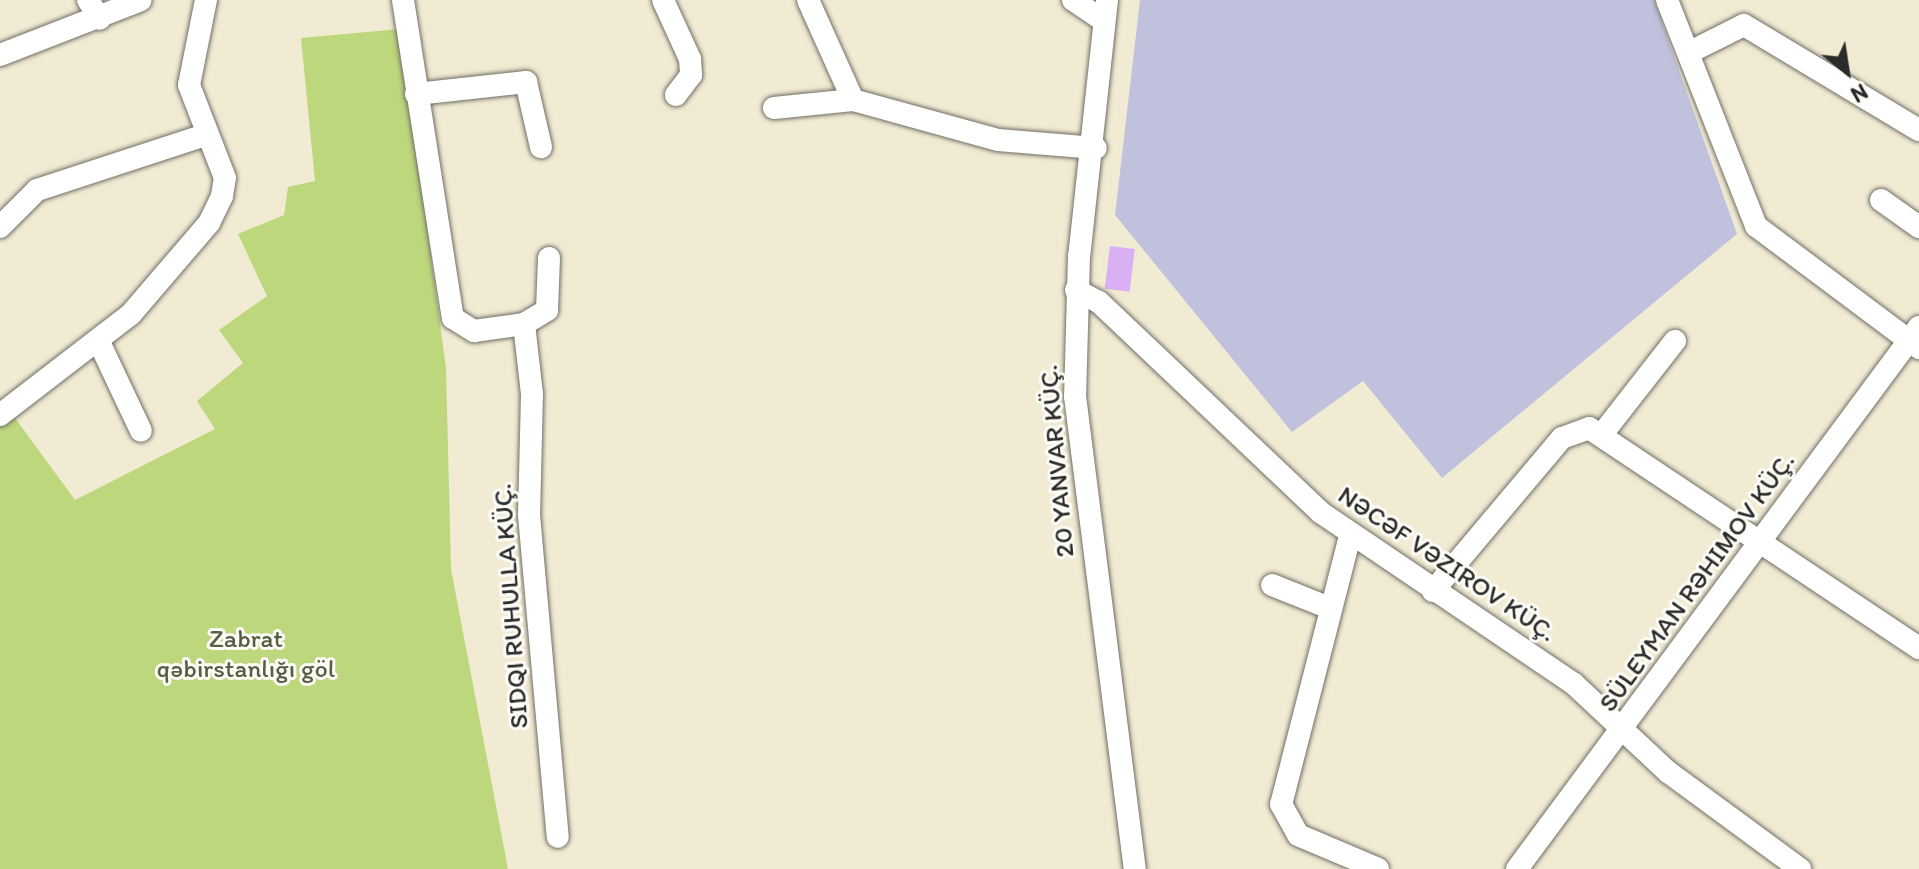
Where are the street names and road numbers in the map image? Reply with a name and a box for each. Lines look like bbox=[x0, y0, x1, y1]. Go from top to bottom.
street label: 20 YANVAR KÜÇ. bbox=[1033, 363, 1081, 559]
street label: SÜLEYMAN RƏHIMOV KÜÇ. bbox=[1593, 447, 1801, 717]
street label: NƏCƏF VƏZIROV KÜÇ. bbox=[1332, 479, 1562, 649]
street label: SIDQI RUHULLA KÜÇ. bbox=[487, 482, 535, 730]

